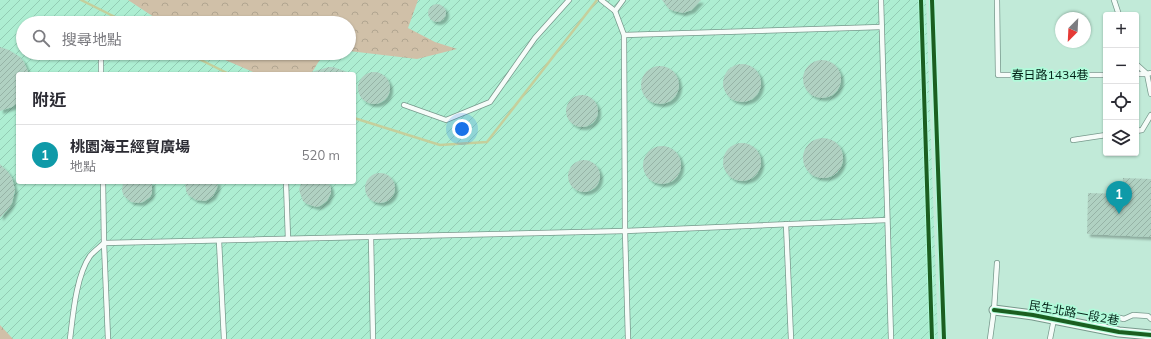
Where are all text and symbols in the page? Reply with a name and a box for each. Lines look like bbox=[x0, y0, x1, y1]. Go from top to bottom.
north arrow bbox=[1055, 12, 1091, 48]
map controls bbox=[1103, 12, 1139, 156]
button: + bbox=[1103, 12, 1139, 48]
search box bbox=[16, 16, 356, 60]
icon: search bbox=[30, 27, 52, 49]
text: 搜尋地點 bbox=[62, 30, 122, 49]
button: − bbox=[1103, 48, 1139, 84]
street label: 春日路1434巷 bbox=[1012, 67, 1088, 82]
button: locate bbox=[1103, 84, 1139, 120]
text: 附近 bbox=[32, 89, 66, 110]
your location bbox=[452, 119, 472, 139]
button: layers bbox=[1103, 120, 1139, 156]
text: 桃園海王經貿廣場 bbox=[70, 137, 190, 156]
text: 1 bbox=[41, 147, 49, 163]
text: 520 m bbox=[302, 147, 340, 163]
text: 地點 bbox=[70, 158, 96, 174]
pin: 1 bbox=[1106, 181, 1132, 214]
street label: 民生北路一段2巷 bbox=[1028, 297, 1120, 328]

